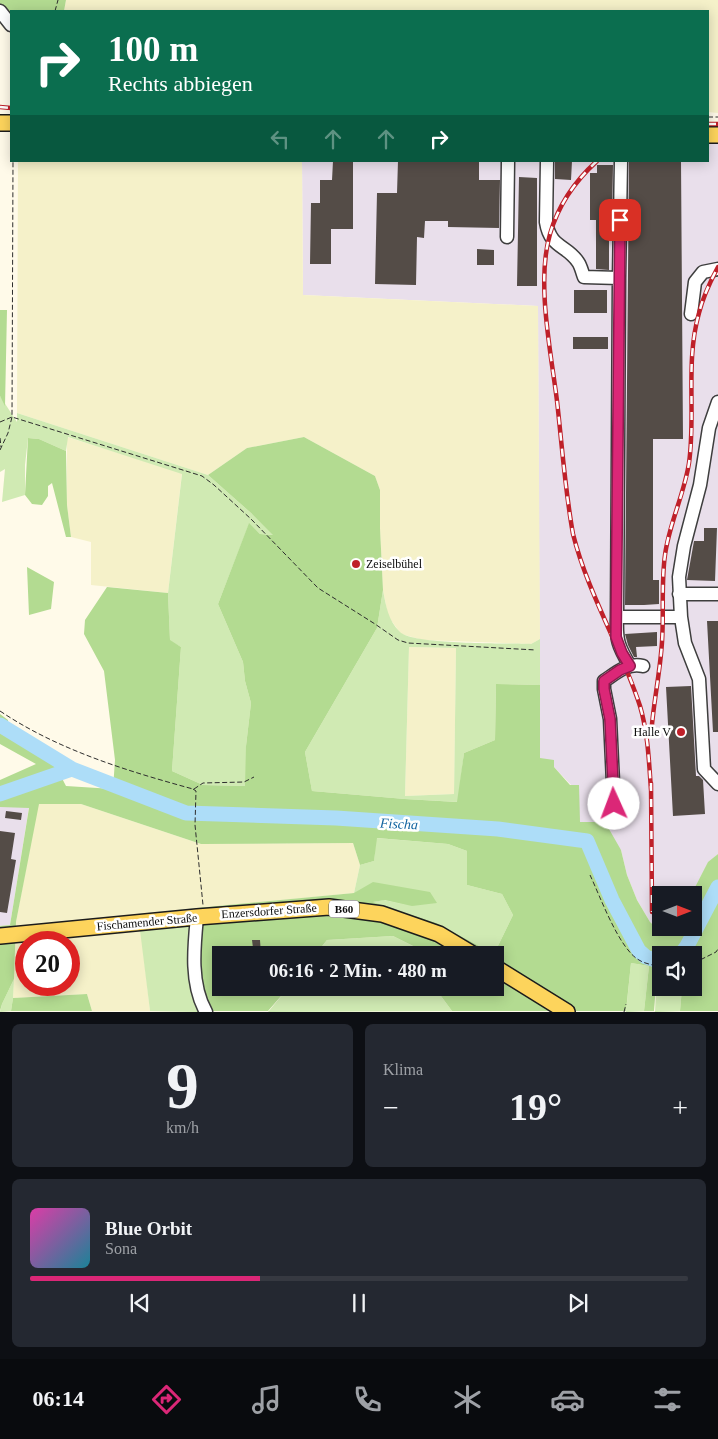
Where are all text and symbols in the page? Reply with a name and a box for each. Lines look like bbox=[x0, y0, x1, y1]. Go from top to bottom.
icon: right bbox=[25, 30, 90, 95]
text: 100 m bbox=[108, 30, 198, 69]
text: Rechts abbiegen bbox=[108, 71, 253, 96]
icon: left bbox=[266, 125, 294, 153]
icon: ahead bbox=[319, 125, 347, 153]
icon: ahead bbox=[372, 125, 400, 153]
icon: right bbox=[425, 125, 453, 153]
pin bbox=[599, 199, 641, 241]
icon: arrive bbox=[606, 206, 634, 234]
place label: Zeiselbühel bbox=[366, 557, 423, 571]
marker: Zeiselbühel bbox=[350, 558, 362, 570]
place label: Halle V bbox=[634, 725, 671, 739]
marker: Halle V bbox=[675, 726, 687, 738]
position arrow bbox=[587, 777, 639, 829]
water label: Fischa bbox=[379, 815, 418, 832]
north arrow bbox=[652, 886, 702, 936]
map controls bbox=[652, 886, 702, 996]
street label: Enzersdorfer Straße bbox=[221, 901, 317, 921]
road number: B60 bbox=[329, 901, 359, 918]
street label: Fischamender Straße bbox=[96, 911, 198, 933]
speed limit sign: 20 bbox=[15, 931, 80, 996]
button: sound bbox=[652, 946, 702, 996]
text: 06:16 · 2 Min. · 480 m bbox=[269, 960, 447, 981]
text: 9 bbox=[166, 1050, 199, 1122]
text: Klima bbox=[383, 1061, 423, 1078]
text: 19° bbox=[509, 1086, 562, 1128]
text: − bbox=[383, 1092, 399, 1123]
text: + bbox=[672, 1092, 688, 1123]
text: km/h bbox=[166, 1119, 199, 1136]
text: Blue Orbit bbox=[105, 1218, 192, 1239]
text: Sona bbox=[105, 1240, 137, 1257]
icon: previous bbox=[126, 1289, 154, 1317]
icon: pause bbox=[345, 1289, 373, 1317]
icon: next bbox=[564, 1289, 592, 1317]
icon: directions bbox=[149, 1382, 184, 1417]
icon: music bbox=[249, 1382, 284, 1417]
icon: phone bbox=[350, 1382, 385, 1417]
icon: climate bbox=[450, 1382, 485, 1417]
icon: car bbox=[550, 1382, 585, 1417]
icon: filters bbox=[650, 1382, 685, 1417]
text: 06:14 bbox=[33, 1386, 84, 1411]

